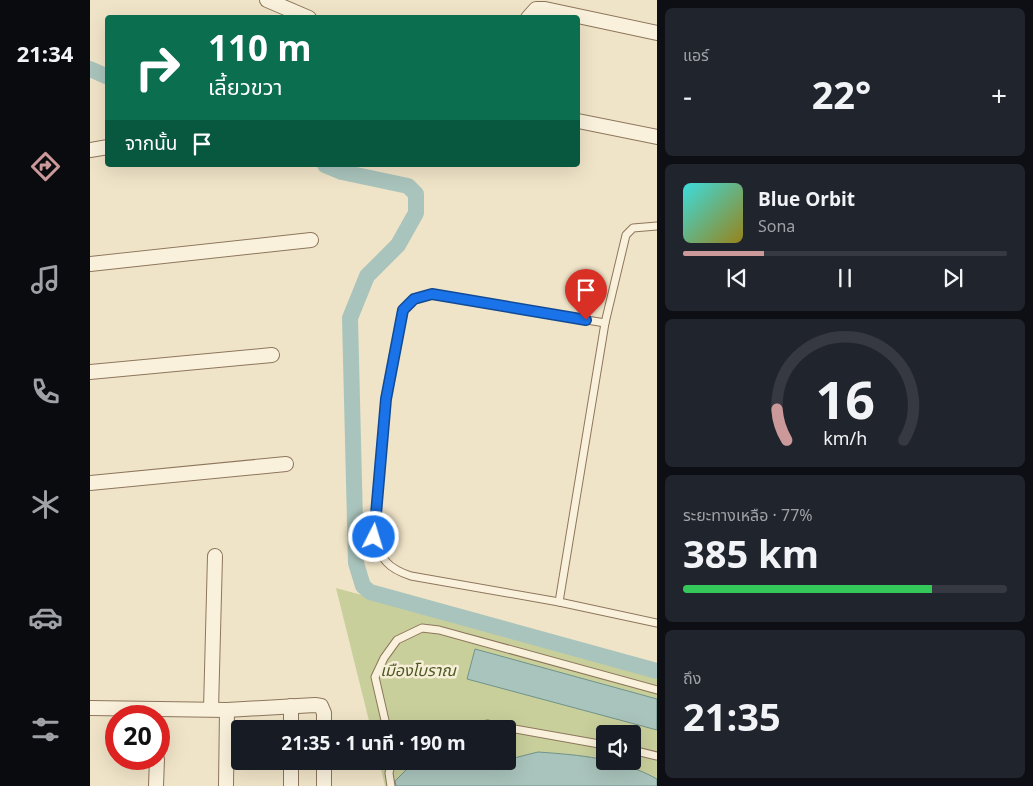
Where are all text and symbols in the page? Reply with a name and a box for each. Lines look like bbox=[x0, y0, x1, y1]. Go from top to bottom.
text: 110 m bbox=[208, 24, 312, 77]
icon: right bbox=[125, 35, 190, 100]
text: 21:34 bbox=[17, 39, 73, 72]
text: แอร์ bbox=[683, 44, 709, 68]
text: 22° bbox=[812, 69, 871, 126]
text: เลี้ยวขวา bbox=[208, 72, 283, 105]
text: − bbox=[683, 76, 692, 119]
text: + bbox=[991, 76, 1007, 119]
text: จากนั้น bbox=[125, 130, 178, 159]
icon: arrive bbox=[188, 130, 216, 158]
icon: directions bbox=[28, 149, 63, 184]
text: Blue Orbit bbox=[758, 186, 855, 215]
text: Sona bbox=[758, 215, 795, 239]
icon: music bbox=[28, 262, 63, 297]
icon: previous bbox=[723, 264, 751, 292]
icon: pause bbox=[831, 264, 859, 292]
icon: next bbox=[939, 264, 967, 292]
pin bbox=[565, 269, 607, 320]
icon: arrive bbox=[572, 276, 600, 304]
text: 16 bbox=[815, 364, 875, 442]
icon: phone bbox=[28, 374, 63, 409]
text: km/h bbox=[823, 426, 867, 453]
icon: climate bbox=[28, 487, 63, 522]
text: ระยะทางเหลือ · 77% bbox=[683, 504, 813, 528]
position arrow bbox=[347, 510, 399, 562]
text: 385 km bbox=[683, 528, 819, 585]
icon: car bbox=[28, 600, 63, 635]
park label: เมืองโบราณ bbox=[380, 659, 457, 683]
text: ถึง bbox=[683, 667, 701, 691]
text: 21:35 bbox=[683, 691, 781, 748]
speed limit sign: 20 bbox=[105, 705, 170, 770]
icon: filters bbox=[28, 712, 63, 747]
map controls bbox=[596, 725, 641, 770]
button: sound bbox=[596, 725, 641, 770]
text: 21:35 · 1 นาที · 190 m bbox=[281, 730, 466, 759]

